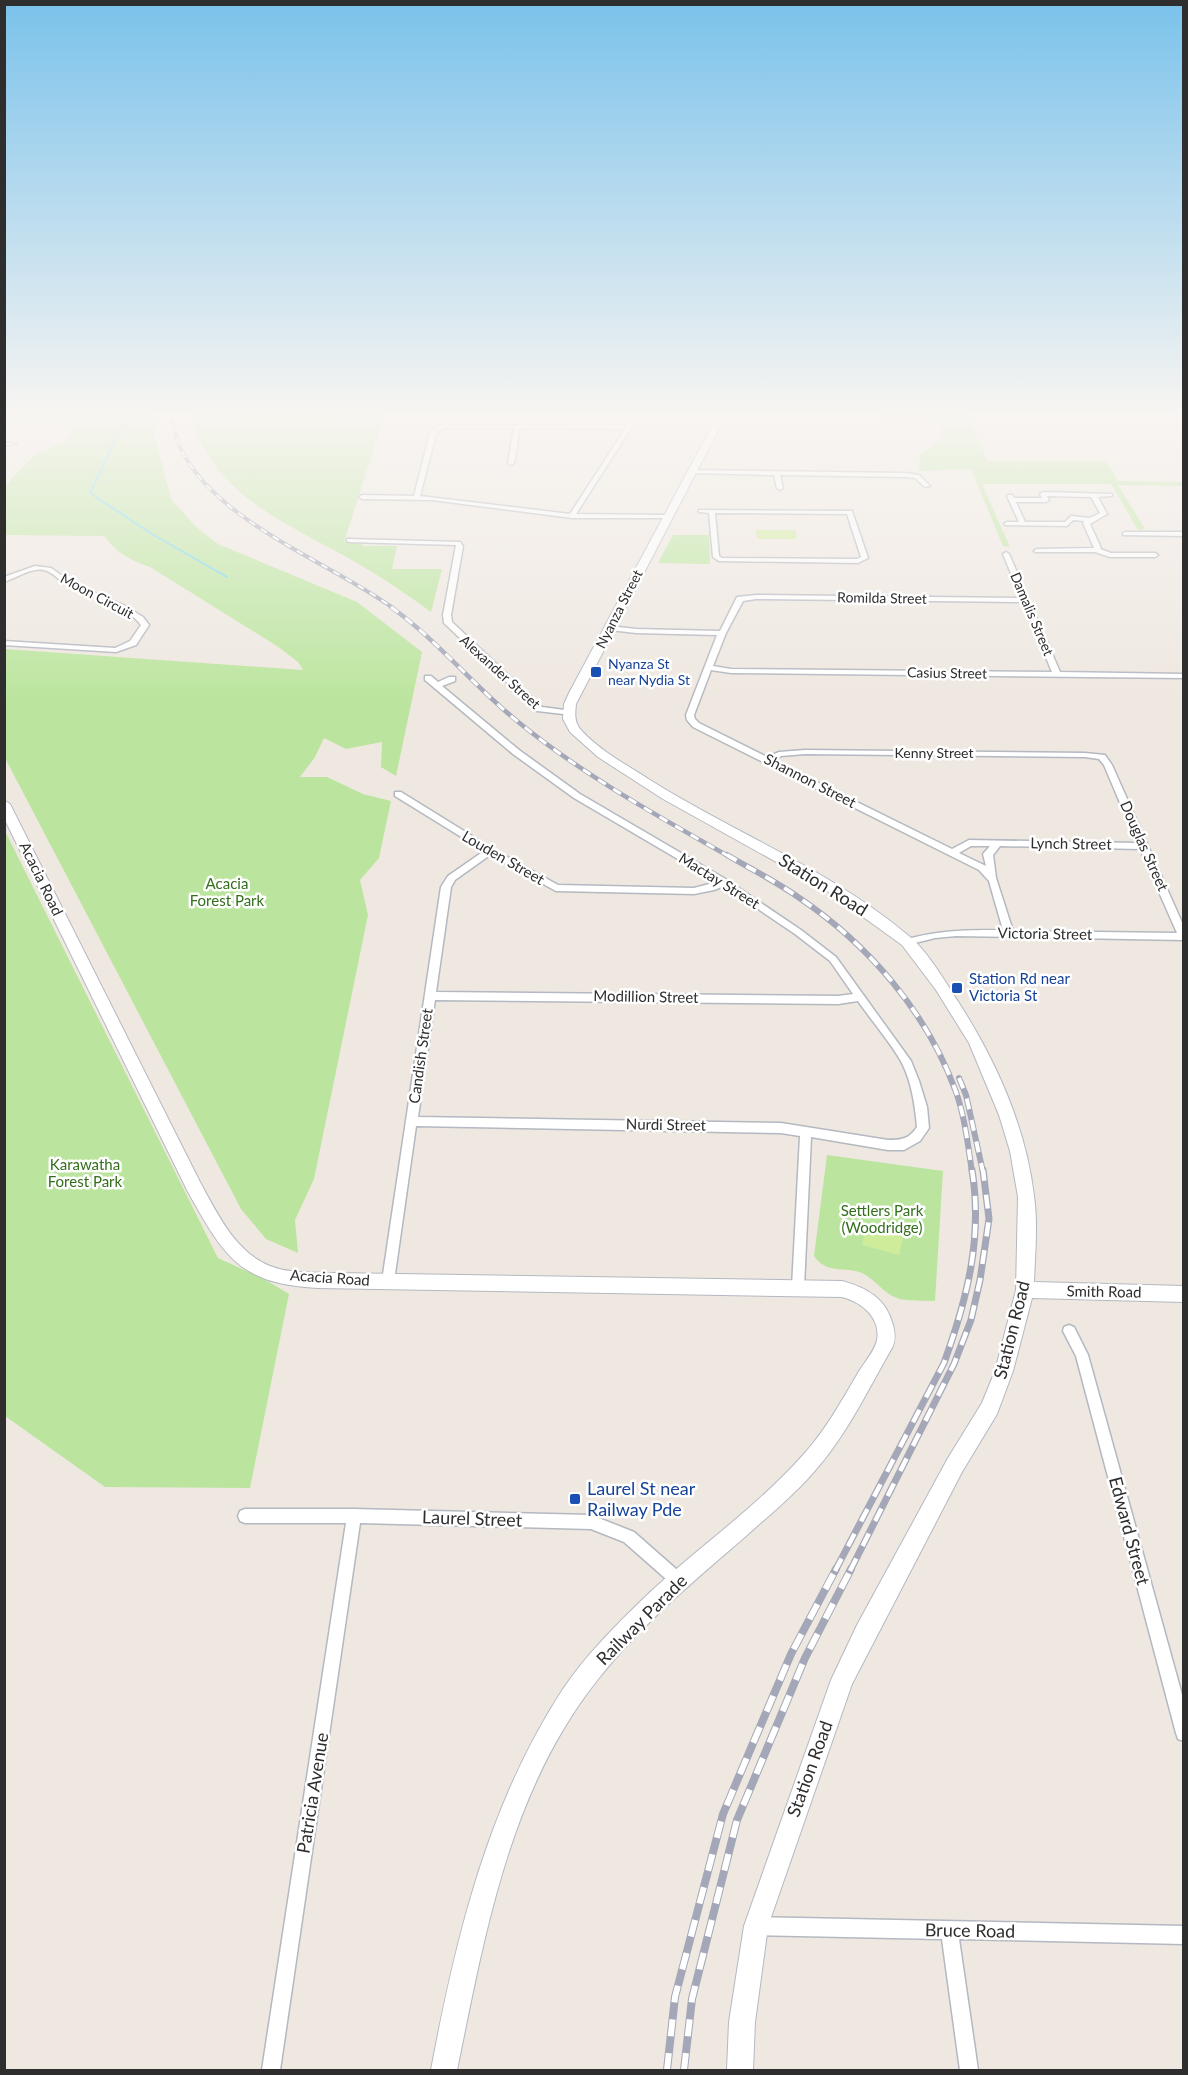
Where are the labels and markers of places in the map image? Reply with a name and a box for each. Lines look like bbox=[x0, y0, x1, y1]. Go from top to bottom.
place label: Nyanza St near Nydia St bbox=[608, 655, 690, 688]
marker: Nyanza St near Nydia St bbox=[589, 665, 603, 679]
place label: Station Rd near Victoria St bbox=[969, 969, 1070, 1004]
marker: Station Rd near Victoria St bbox=[950, 981, 964, 995]
place label: Laurel St near Railway Pde bbox=[587, 1477, 696, 1520]
marker: Laurel St near Railway Pde bbox=[568, 1492, 582, 1506]

